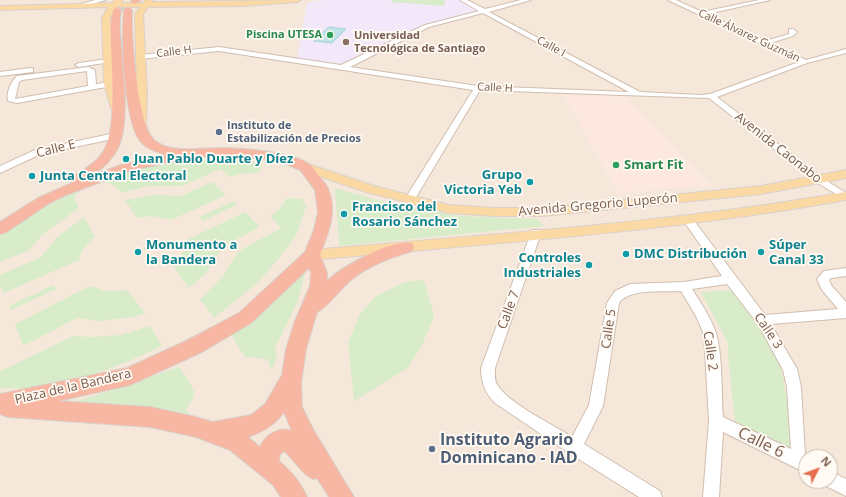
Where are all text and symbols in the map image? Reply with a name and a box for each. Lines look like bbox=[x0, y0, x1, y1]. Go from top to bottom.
street label: Calle Álvarez Guzmán bbox=[696, 7, 802, 65]
place label: Piscina UTESA bbox=[246, 28, 322, 42]
place label: Universidad Tecnológica de Santiago bbox=[354, 29, 486, 55]
marker: Piscina UTESA bbox=[325, 30, 335, 40]
street label: Calle I bbox=[534, 34, 568, 60]
marker: Universidad Tecnológica de Santiago bbox=[341, 37, 351, 47]
street label: Calle H bbox=[155, 43, 193, 61]
street label: Calle H bbox=[477, 80, 513, 96]
street label: Avenida Caonabo bbox=[731, 109, 825, 187]
place label: Instituto de Estabilización de Precios bbox=[227, 119, 361, 145]
marker: Instituto de Estabilización de Precios bbox=[214, 127, 224, 137]
street label: Calle E bbox=[35, 137, 77, 161]
place label: Juan Pablo Duarte y Díez bbox=[134, 151, 293, 167]
marker: Juan Pablo Duarte y Díez bbox=[121, 154, 131, 164]
place label: Smart Fit bbox=[624, 157, 683, 173]
marker: Smart Fit bbox=[611, 160, 621, 170]
place label: Grupo Victoria Yeb bbox=[444, 167, 522, 198]
place label: Junta Central Electoral bbox=[40, 168, 187, 184]
marker: Junta Central Electoral bbox=[27, 171, 37, 181]
marker: Grupo Victoria Yeb bbox=[525, 177, 535, 187]
street label: Avenida Gregorio Luperón bbox=[518, 190, 678, 220]
place label: Francisco del Rosario Sánchez bbox=[352, 199, 457, 230]
marker: Francisco del Rosario Sánchez bbox=[339, 209, 349, 219]
place label: Monumento a la Bandera bbox=[146, 237, 237, 268]
place label: Súper Canal 33 bbox=[769, 237, 824, 268]
place label: DMC Distribución bbox=[634, 246, 747, 262]
marker: Monumento a la Bandera bbox=[133, 247, 143, 257]
marker: Súper Canal 33 bbox=[756, 247, 766, 257]
marker: DMC Distribución bbox=[621, 249, 631, 259]
place label: Controles Industriales bbox=[503, 250, 581, 281]
marker: Controles Industriales bbox=[584, 260, 594, 270]
street label: Calle 7 bbox=[495, 288, 523, 332]
street label: Calle 5 bbox=[598, 308, 620, 350]
street label: Calle 3 bbox=[750, 310, 786, 352]
street label: Calle 2 bbox=[699, 330, 721, 372]
street label: Plaza de la Bandera bbox=[13, 366, 133, 408]
street label: Calle 6 bbox=[735, 424, 787, 462]
place label: Instituto Agrario Dominicano - IAD bbox=[440, 430, 578, 468]
marker: Instituto Agrario Dominicano - IAD bbox=[427, 444, 437, 454]
north arrow bbox=[798, 449, 838, 489]
text: N bbox=[818, 453, 835, 470]

